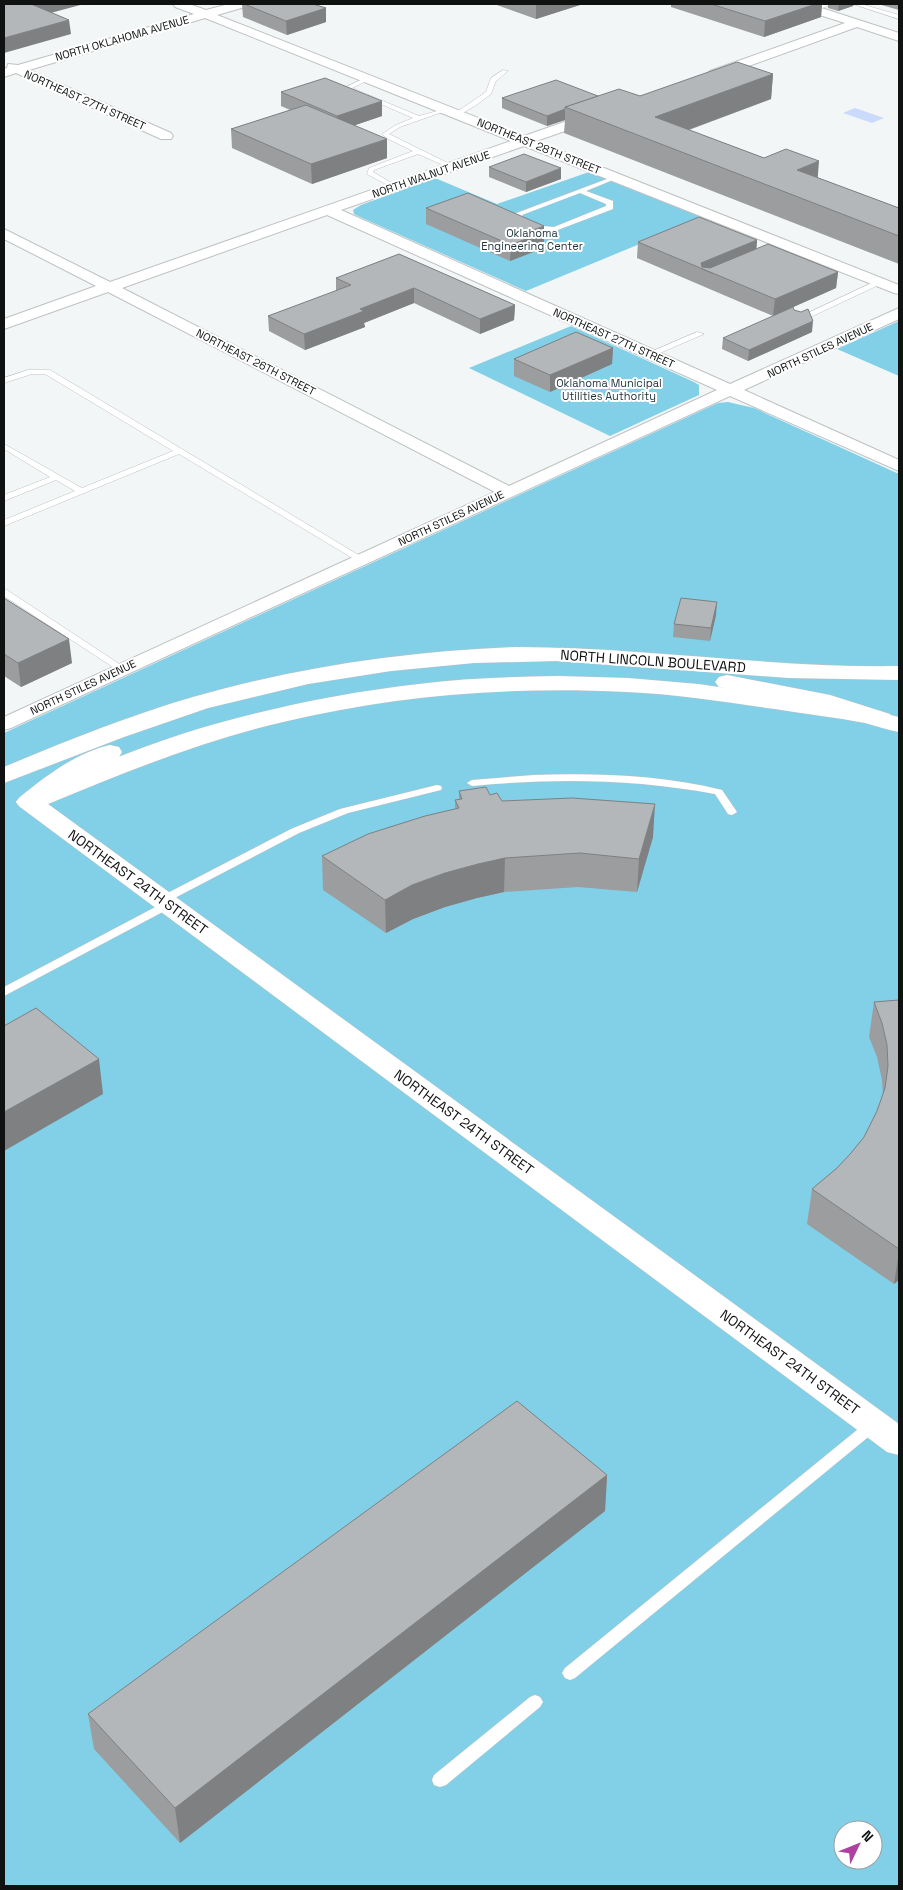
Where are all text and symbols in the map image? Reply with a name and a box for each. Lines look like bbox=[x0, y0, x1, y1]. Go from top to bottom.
street label: NORTH OKLAHOMA AVENUE bbox=[53, 12, 191, 64]
street label: NORTHEAST 27TH STREET bbox=[22, 67, 148, 133]
street label: NORTHEAST 28TH STREET bbox=[475, 115, 603, 177]
street label: NORTH WALNUT AVENUE bbox=[370, 147, 492, 201]
park label: Oklahoma Engineering Center bbox=[481, 226, 583, 253]
street label: NORTHEAST 27TH STREET bbox=[551, 305, 677, 371]
street label: NORTH STILES AVENUE bbox=[765, 319, 875, 381]
street label: NORTHEAST 26TH STREET bbox=[194, 326, 319, 398]
park label: Oklahoma Municipal Utilities Authority bbox=[556, 376, 662, 403]
street label: NORTH STILES AVENUE bbox=[396, 487, 506, 549]
street label: NORTH LINCOLN BOULEVARD bbox=[560, 646, 746, 676]
street label: NORTH STILES AVENUE bbox=[28, 656, 138, 718]
street label: NORTHEAST 24TH STREET bbox=[65, 825, 211, 939]
street label: NORTHEAST 24TH STREET bbox=[391, 1065, 537, 1179]
street label: NORTHEAST 24TH STREET bbox=[717, 1305, 863, 1419]
north arrow bbox=[833, 1820, 883, 1870]
text: N bbox=[858, 1827, 877, 1846]

